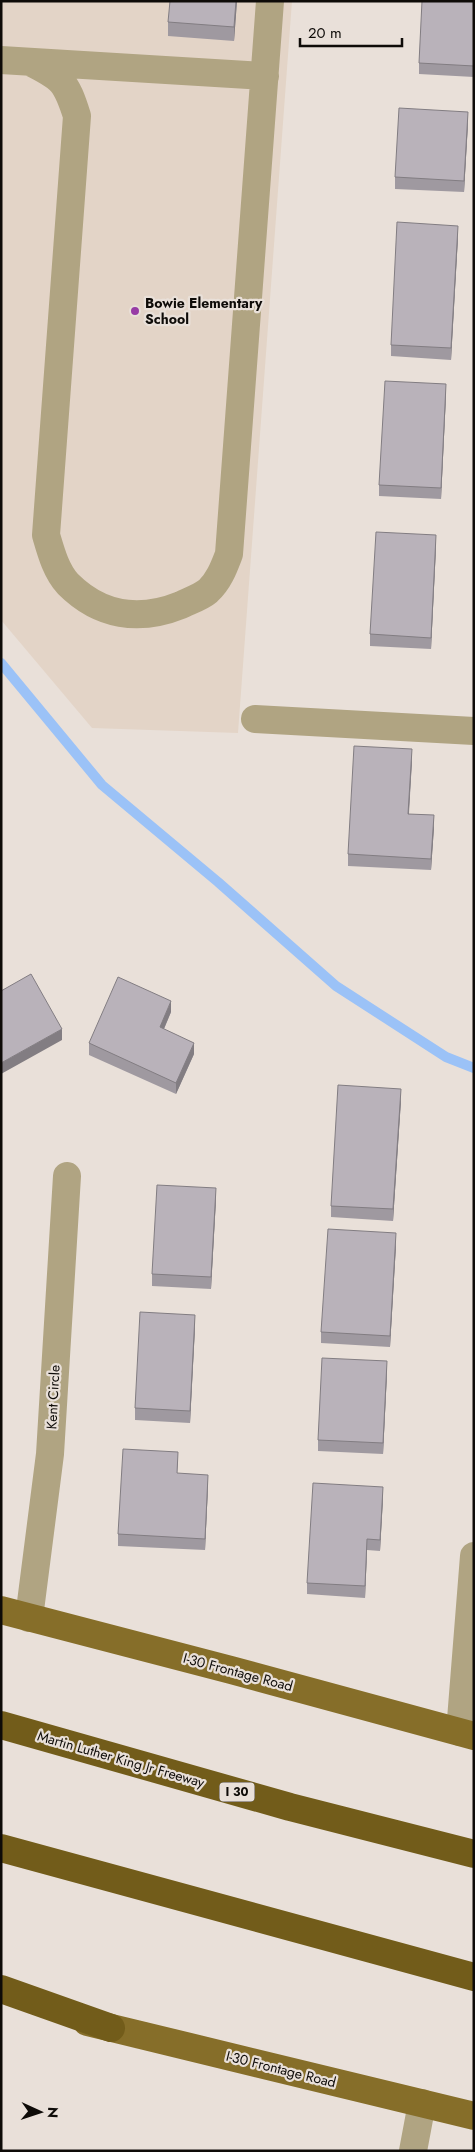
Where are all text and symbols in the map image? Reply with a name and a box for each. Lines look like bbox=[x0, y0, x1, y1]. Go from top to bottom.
scale bar bbox=[300, 15, 402, 47]
text: 20 m bbox=[308, 22, 342, 44]
place label: Bowie Elementary School bbox=[145, 293, 263, 329]
marker: Bowie Elementary School bbox=[129, 305, 141, 317]
street label: Kent Circle bbox=[41, 1364, 65, 1430]
street label: I-30 Frontage Road bbox=[181, 1648, 295, 1696]
street label: Martin Luther King Jr Freeway bbox=[35, 1726, 208, 1793]
road number: I 30 bbox=[220, 1782, 254, 1801]
street label: I-30 Frontage Road bbox=[224, 2046, 338, 2092]
north arrow bbox=[15, 2087, 65, 2137]
text: N bbox=[43, 2107, 63, 2119]

